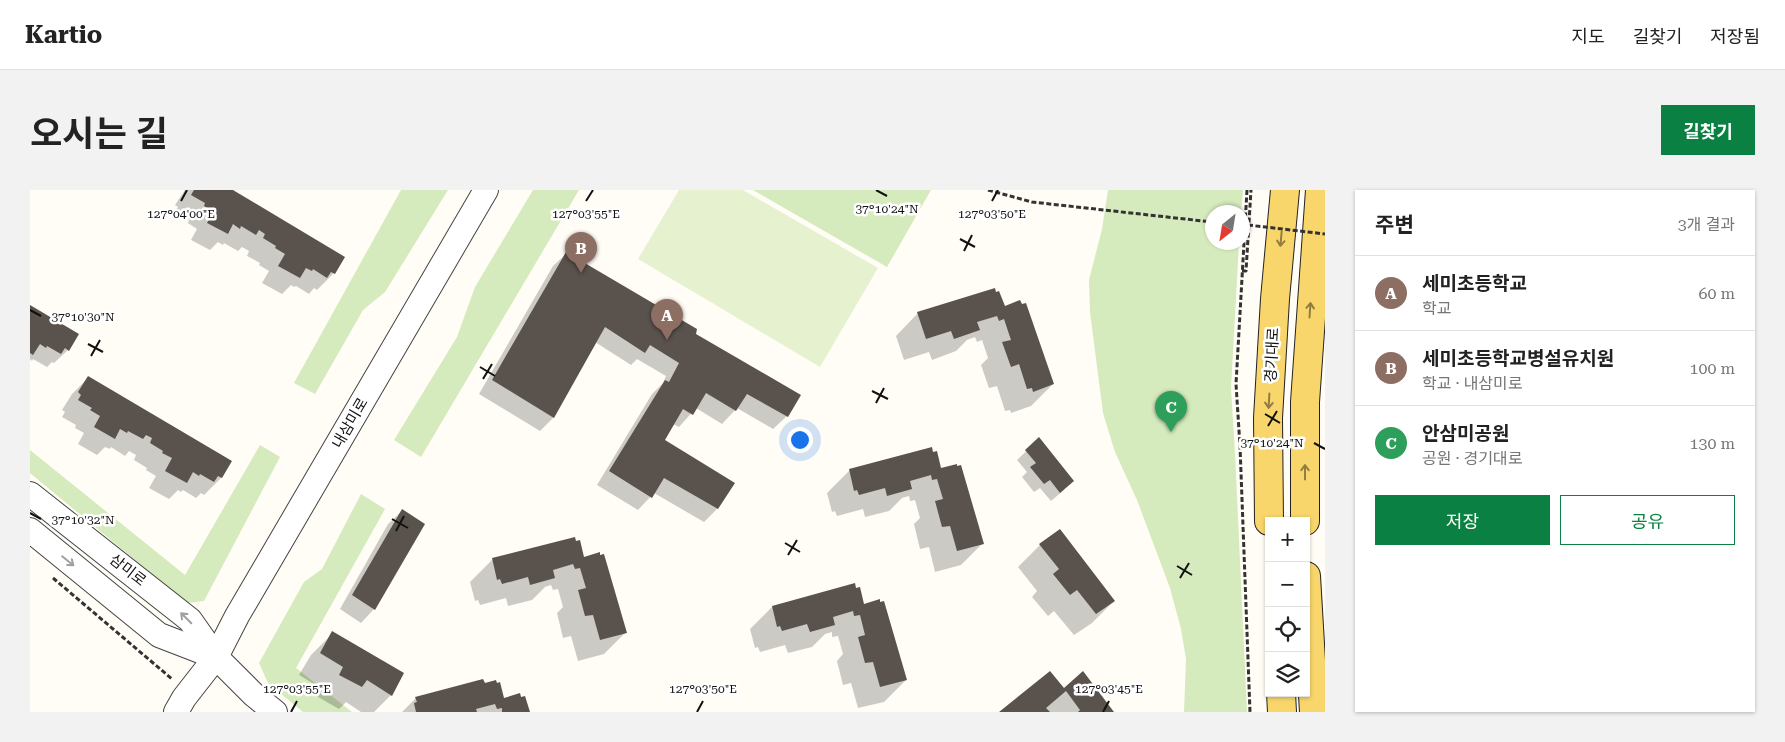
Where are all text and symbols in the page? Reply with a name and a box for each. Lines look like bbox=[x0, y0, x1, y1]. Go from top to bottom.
text: Kartio bbox=[25, 21, 102, 49]
text: 지도 bbox=[1572, 26, 1605, 47]
text: 길찾기 bbox=[1633, 26, 1682, 47]
text: 저장됨 bbox=[1710, 26, 1760, 47]
button: 길찾기 bbox=[1661, 105, 1755, 155]
text: 오시는 길 bbox=[30, 114, 168, 155]
text: 37°10'24"N bbox=[855, 202, 919, 216]
north arrow bbox=[1205, 205, 1250, 250]
text: 127°04'00"E bbox=[147, 207, 215, 221]
text: 127°03'55"E bbox=[552, 207, 620, 221]
text: 127°03'50"E bbox=[958, 207, 1026, 221]
text: 주변 bbox=[1375, 213, 1414, 237]
text: 3개 결과 bbox=[1678, 215, 1735, 234]
one-way arrow bbox=[1276, 230, 1286, 246]
pin: B bbox=[565, 232, 597, 273]
text: 세미초등학교 bbox=[1422, 272, 1527, 295]
text: A bbox=[1385, 284, 1397, 303]
text: 60 m bbox=[1698, 284, 1735, 303]
pin: A bbox=[651, 299, 683, 340]
text: 학교 bbox=[1422, 299, 1451, 318]
one-way arrow bbox=[1306, 302, 1315, 318]
text: 37°10'30"N bbox=[51, 310, 115, 324]
street label: 경기대로 bbox=[1262, 327, 1282, 383]
text: 세미초등학교병설유치원 bbox=[1422, 347, 1614, 370]
text: B bbox=[1385, 359, 1397, 378]
text: 100 m bbox=[1689, 359, 1735, 378]
text: 학교 · 내삼미로 bbox=[1422, 374, 1522, 393]
pin: C bbox=[1155, 391, 1187, 432]
one-way arrow bbox=[1265, 392, 1274, 408]
street label: 내삼미로 bbox=[328, 395, 372, 451]
text: 안삼미공원 bbox=[1422, 422, 1509, 445]
your location bbox=[787, 427, 813, 453]
text: C bbox=[1385, 434, 1397, 453]
text: 130 m bbox=[1689, 434, 1735, 453]
text: 37°10'24"N bbox=[1240, 436, 1304, 450]
text: 공원 · 경기대로 bbox=[1422, 449, 1522, 468]
one-way arrow bbox=[1300, 464, 1310, 480]
button: 저장 bbox=[1375, 495, 1550, 545]
button: 공유 bbox=[1560, 495, 1735, 545]
text: 37°10'32"N bbox=[51, 513, 115, 527]
map controls bbox=[1265, 517, 1310, 697]
button: + bbox=[1265, 517, 1310, 562]
street label: 삼미로 bbox=[106, 550, 150, 590]
one-way arrow bbox=[61, 555, 74, 566]
button: − bbox=[1265, 562, 1310, 607]
button: locate bbox=[1265, 607, 1310, 652]
one-way arrow bbox=[180, 612, 193, 624]
button: layers bbox=[1265, 652, 1310, 697]
text: 127°03'55"E bbox=[263, 682, 331, 696]
text: 127°03'50"E bbox=[669, 682, 737, 696]
text: 127°03'45"E bbox=[1075, 682, 1143, 696]

